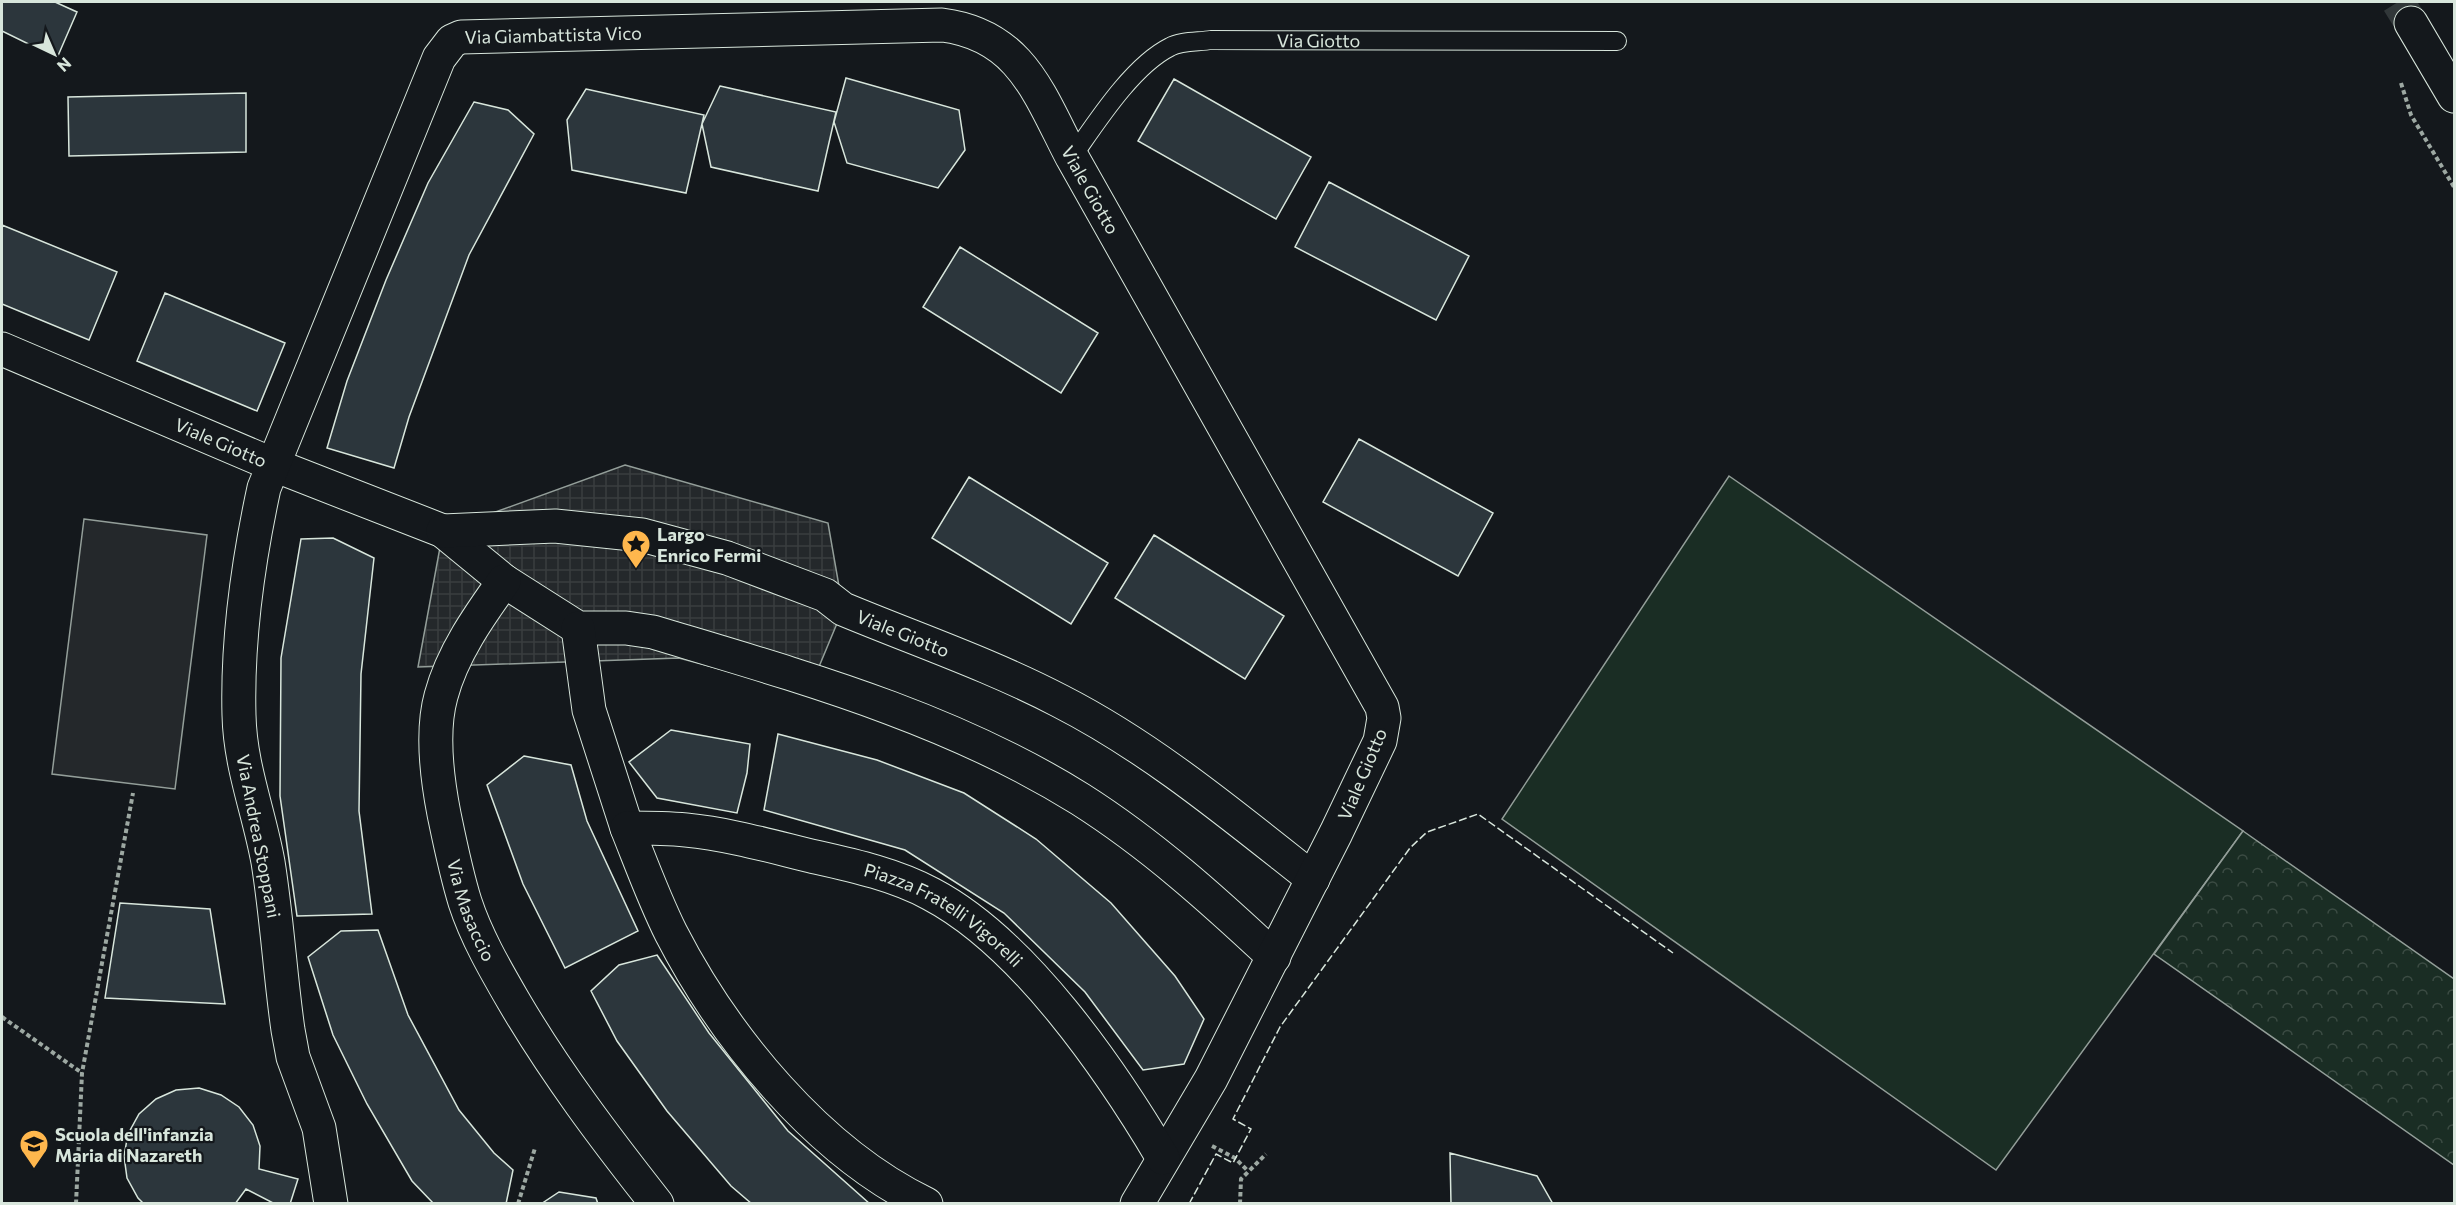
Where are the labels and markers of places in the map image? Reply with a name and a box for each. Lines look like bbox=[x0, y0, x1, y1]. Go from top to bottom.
place label: Largo Enrico Fermi bbox=[657, 523, 761, 566]
place icon: Largo Enrico Fermi bbox=[620, 528, 652, 570]
place label: Scuola dell'infanzia Maria di Nazareth bbox=[55, 1123, 214, 1166]
school or university icon: Scuola dell'infanzia Maria di Nazareth bbox=[18, 1128, 50, 1170]

